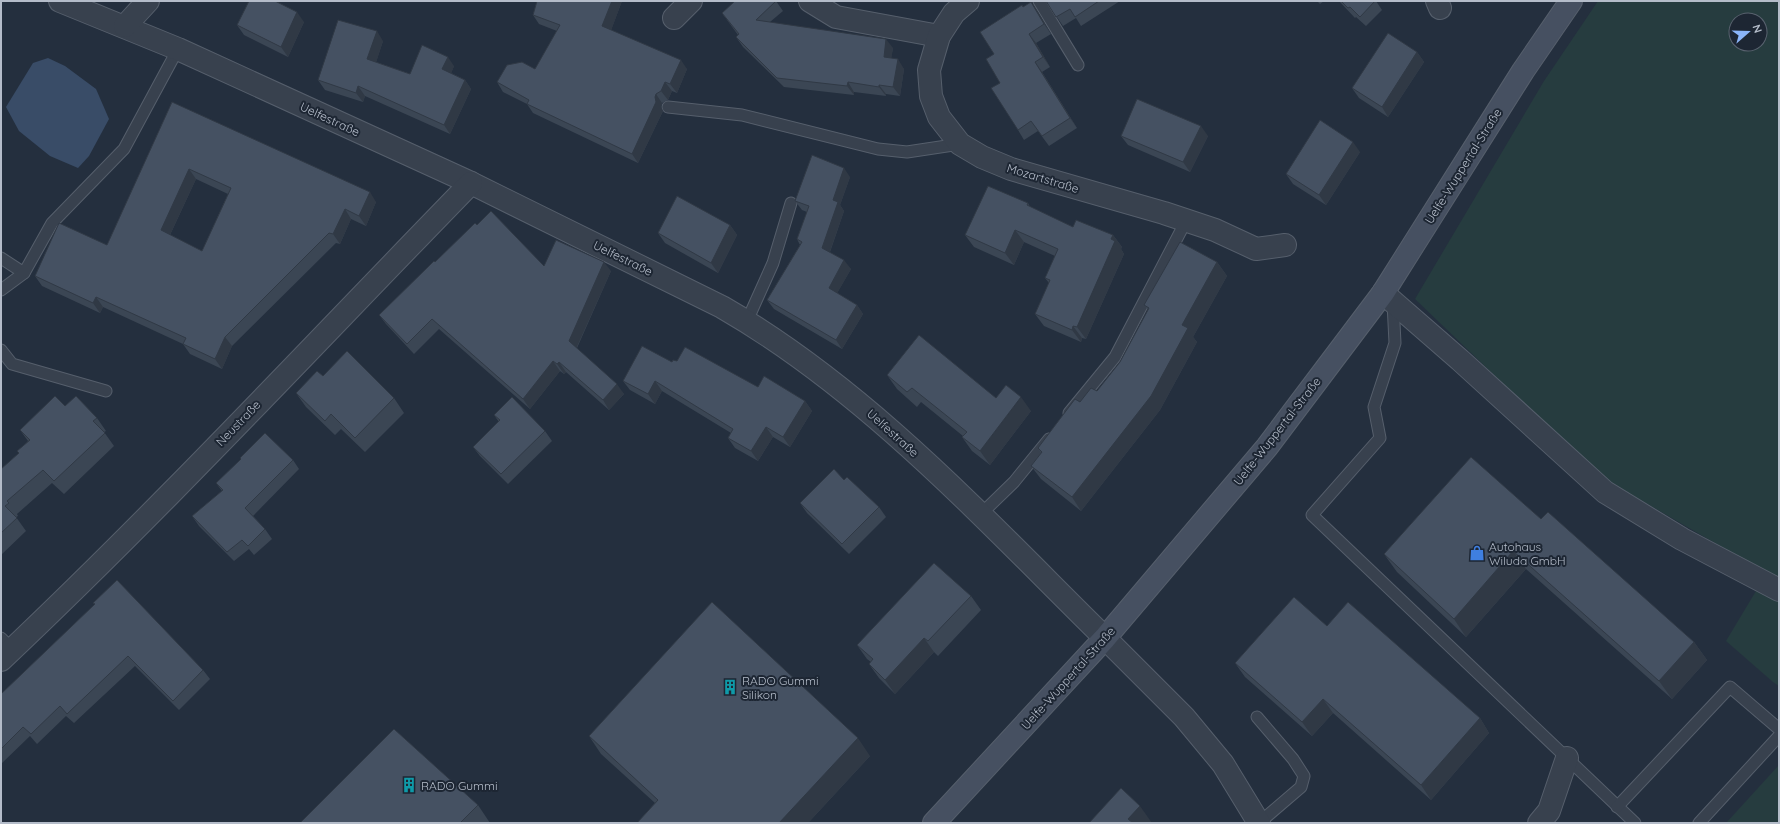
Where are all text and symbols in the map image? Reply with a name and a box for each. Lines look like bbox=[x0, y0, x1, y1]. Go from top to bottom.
north arrow bbox=[1728, 12, 1768, 52]
text: N bbox=[1749, 22, 1765, 35]
street label: Uelfestraße bbox=[298, 99, 362, 139]
street label: Uelfe-Wuppertal-Straße bbox=[1421, 105, 1505, 226]
street label: Mozartstraße bbox=[1005, 160, 1081, 196]
street label: Uelfestraße bbox=[591, 237, 655, 279]
street label: Uelfe-Wuppertal-Straße bbox=[1230, 374, 1324, 488]
street label: Neustraße bbox=[213, 397, 264, 449]
street label: Uelfestraße bbox=[864, 406, 922, 460]
place label: Autohaus Wiluda GmbH bbox=[1489, 539, 1566, 568]
shop icon: Autohaus Wiluda GmbH bbox=[1468, 544, 1486, 562]
street label: Uelfe-Wuppertal-Straße bbox=[1018, 623, 1118, 732]
place label: RADO Gummi Silikon bbox=[742, 673, 819, 702]
building icon: RADO Gummi Silikon bbox=[721, 678, 739, 696]
building icon: RADO Gummi bbox=[400, 776, 418, 794]
place label: RADO Gummi bbox=[421, 778, 498, 793]

